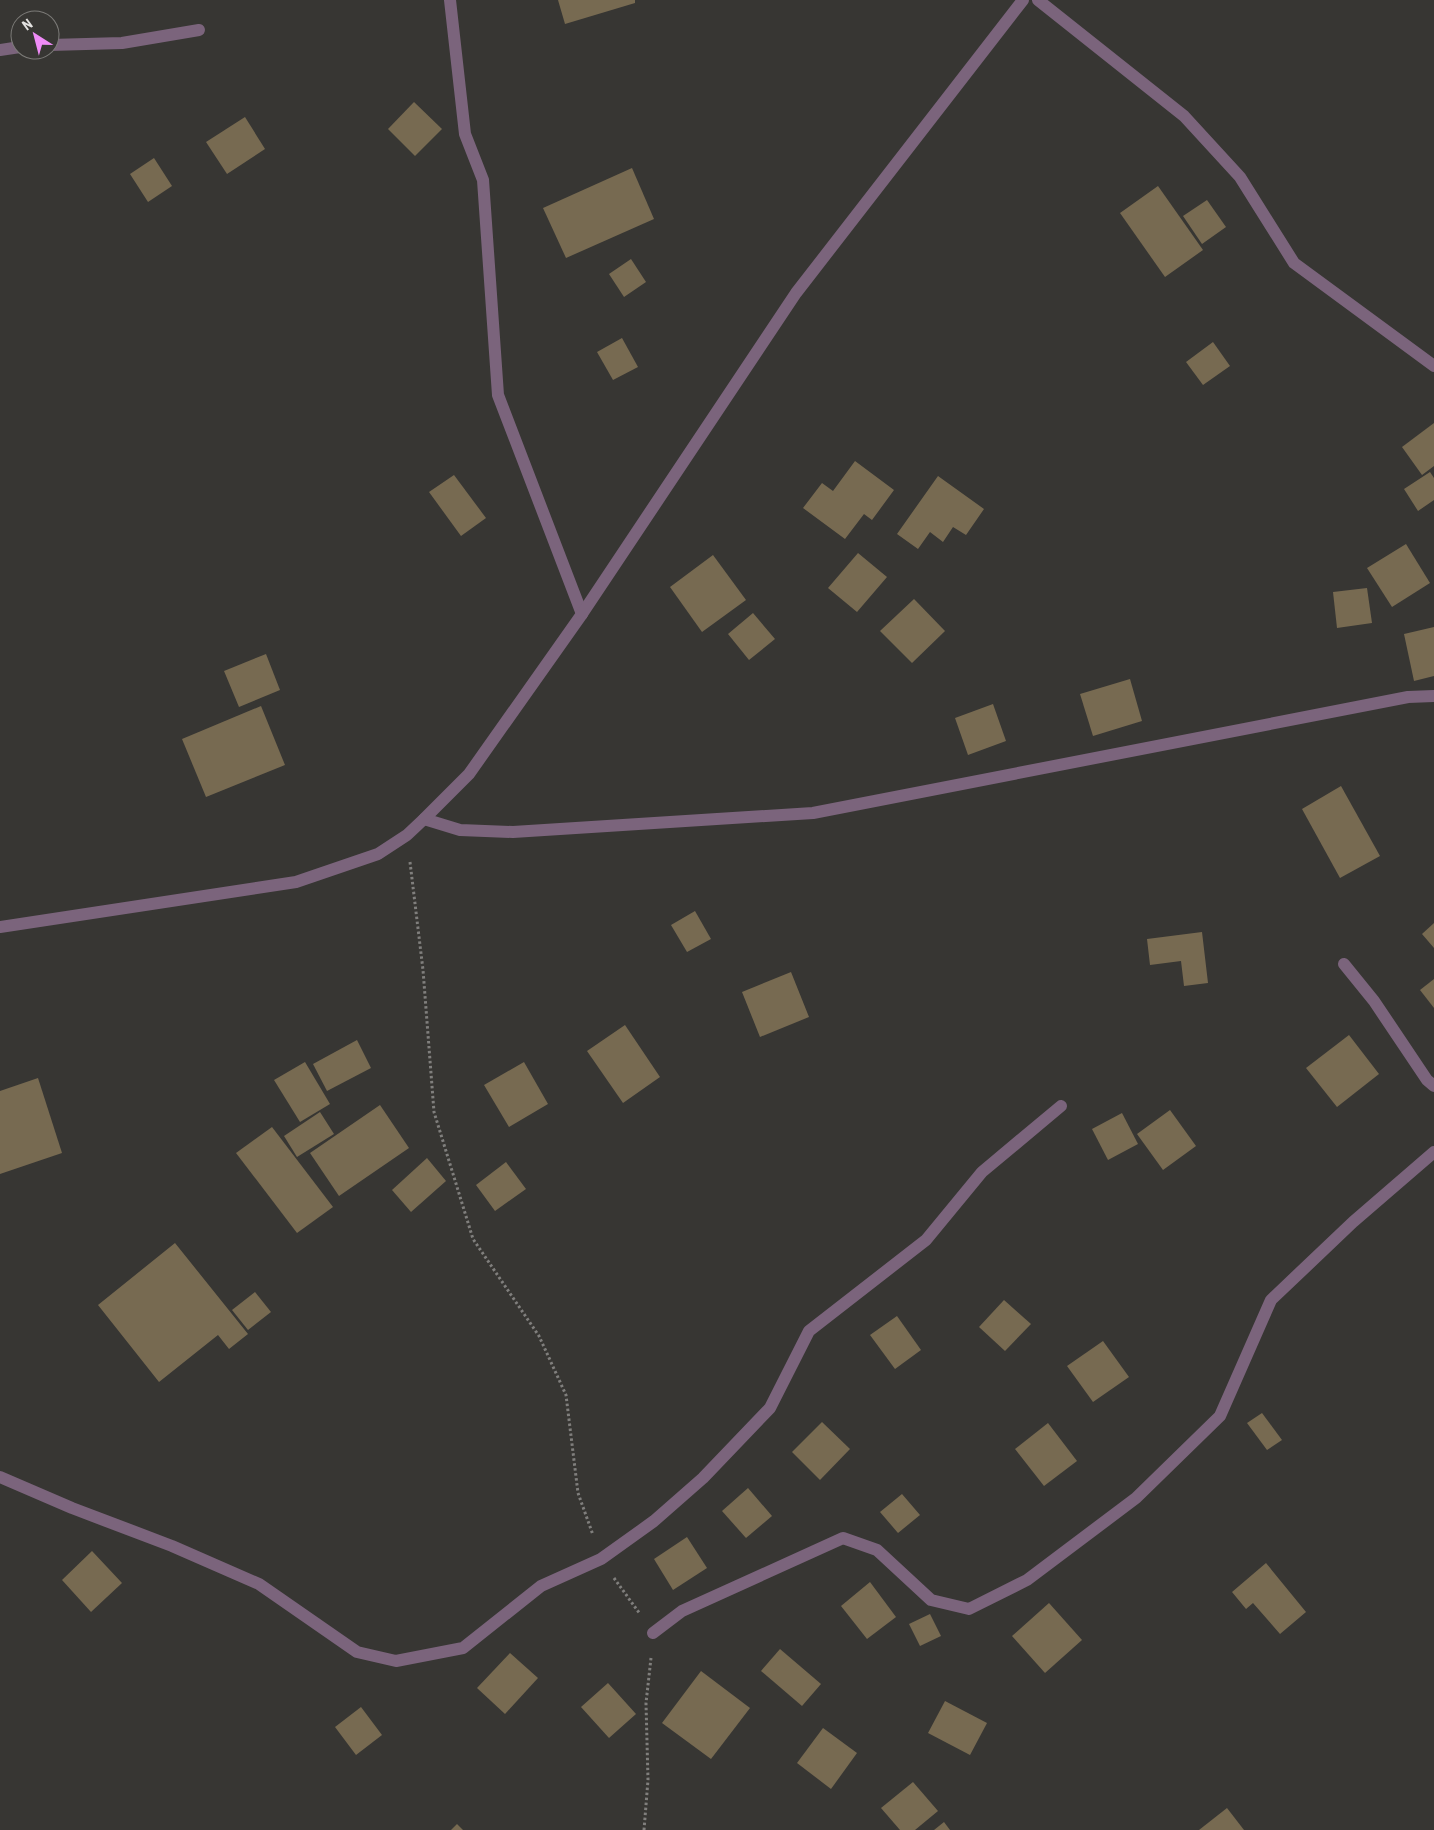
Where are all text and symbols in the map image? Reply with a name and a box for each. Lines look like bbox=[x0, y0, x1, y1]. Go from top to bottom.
north arrow bbox=[10, 10, 60, 60]
text: N bbox=[19, 15, 36, 33]

